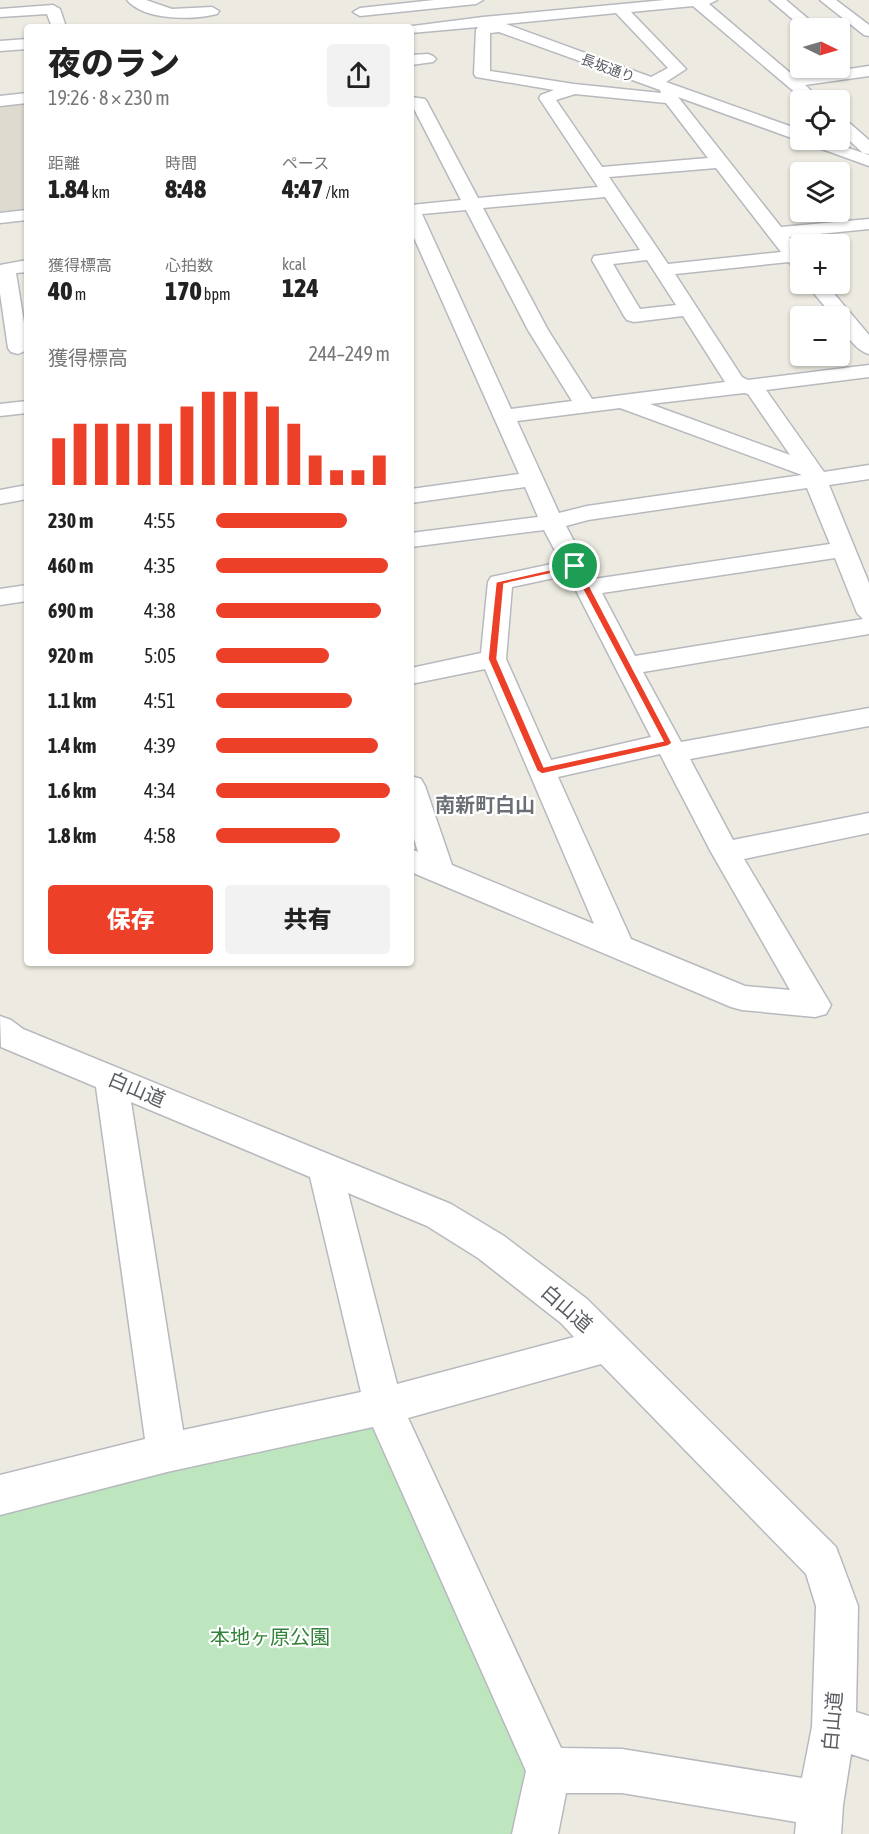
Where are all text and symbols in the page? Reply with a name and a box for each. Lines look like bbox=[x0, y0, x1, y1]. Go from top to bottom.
north arrow bbox=[790, 18, 850, 78]
map controls bbox=[790, 18, 850, 366]
text: 夜のラン bbox=[48, 44, 180, 82]
button: share bbox=[327, 44, 390, 107]
street label: 長坂通り bbox=[579, 51, 637, 85]
text: 19:26 · 8 × 230 m bbox=[48, 86, 170, 109]
button: locate bbox=[790, 90, 850, 150]
text: 距離 bbox=[48, 154, 80, 172]
text: 時間 bbox=[165, 154, 197, 172]
text: ペース bbox=[282, 154, 329, 172]
button: layers bbox=[790, 162, 850, 222]
text: 1.84 bbox=[48, 174, 89, 204]
text: 8:48 bbox=[165, 174, 206, 204]
text: 4:47 bbox=[282, 174, 323, 204]
text: km bbox=[89, 183, 110, 201]
text: /km bbox=[323, 183, 349, 201]
button: + bbox=[790, 234, 850, 294]
text: kcal bbox=[282, 255, 306, 273]
text: 獲得標高 bbox=[48, 256, 112, 274]
text: 心拍数 bbox=[165, 256, 213, 274]
text: 124 bbox=[282, 273, 319, 303]
text: 40 bbox=[48, 276, 72, 306]
text: 170 bbox=[165, 276, 202, 306]
text: m bbox=[72, 285, 86, 303]
text: bpm bbox=[202, 285, 231, 303]
button: − bbox=[790, 306, 850, 366]
text: 244–249 m bbox=[308, 342, 390, 365]
text: 獲得標高 bbox=[48, 346, 128, 369]
text: 230 m bbox=[48, 509, 93, 532]
text: 4:55 bbox=[144, 509, 176, 532]
pin bbox=[549, 540, 600, 591]
icon: arrive bbox=[558, 549, 591, 582]
text: 460 m bbox=[48, 554, 93, 577]
text: 4:35 bbox=[144, 554, 176, 577]
text: 690 m bbox=[48, 599, 93, 622]
text: 4:38 bbox=[144, 599, 176, 622]
text: 920 m bbox=[48, 644, 93, 667]
text: 5:05 bbox=[144, 644, 176, 667]
text: 1.1 km bbox=[48, 689, 96, 712]
text: 4:51 bbox=[144, 689, 176, 712]
text: 1.4 km bbox=[48, 734, 96, 757]
text: 4:39 bbox=[144, 734, 176, 757]
text: 1.6 km bbox=[48, 779, 96, 802]
text: 4:34 bbox=[144, 779, 176, 802]
district label: 南新町白山 bbox=[435, 793, 535, 816]
text: 1.8 km bbox=[48, 824, 96, 847]
text: 4:58 bbox=[144, 824, 176, 847]
button: 保存 bbox=[48, 885, 213, 954]
button: 共有 bbox=[225, 885, 390, 954]
street label: 白山道 bbox=[105, 1067, 169, 1111]
street label: 白山道 bbox=[537, 1280, 597, 1336]
park label: 本地ヶ原公園 bbox=[210, 1625, 330, 1648]
street label: 白山道 bbox=[818, 1690, 846, 1752]

